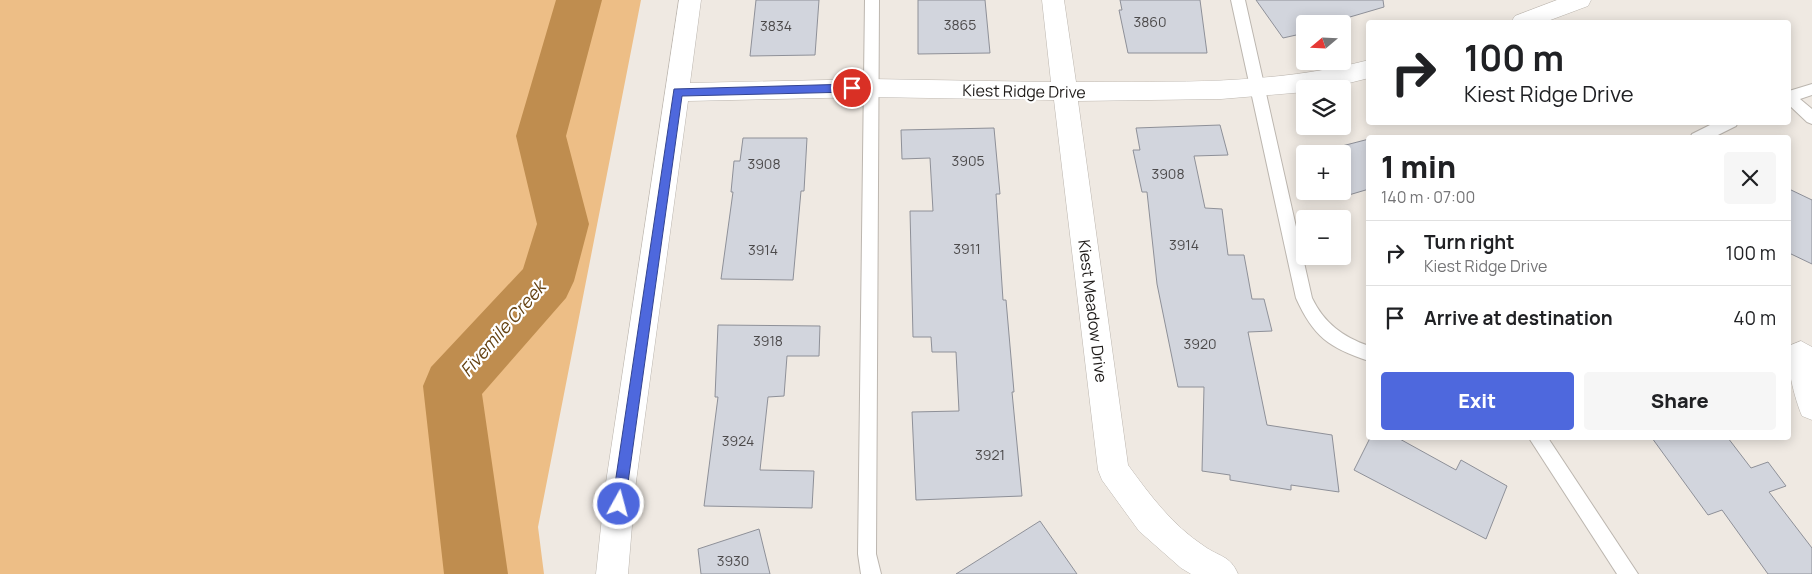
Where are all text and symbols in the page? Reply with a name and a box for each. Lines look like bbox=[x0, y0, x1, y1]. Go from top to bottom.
house number: 3860 bbox=[1133, 12, 1167, 31]
house number: 3865 bbox=[944, 15, 976, 34]
north arrow bbox=[1296, 15, 1351, 70]
map controls bbox=[1296, 15, 1351, 265]
house number: 3834 bbox=[760, 16, 792, 35]
text: 100 m bbox=[1464, 34, 1564, 82]
icon: right bbox=[1381, 40, 1446, 105]
pin bbox=[831, 67, 873, 109]
icon: arrive bbox=[838, 74, 866, 102]
street label: Kiest Ridge Drive bbox=[962, 79, 1086, 103]
text: Kiest Ridge Drive bbox=[1464, 79, 1634, 109]
button: layers bbox=[1296, 80, 1351, 135]
button: + bbox=[1296, 145, 1351, 200]
text: 1 min bbox=[1381, 146, 1456, 187]
house number: 3905 bbox=[951, 151, 985, 170]
button: close bbox=[1724, 152, 1776, 204]
house number: 3908 bbox=[747, 154, 781, 173]
house number: 3908 bbox=[1151, 164, 1185, 183]
text: 140 m · 07:00 bbox=[1381, 186, 1475, 208]
button: − bbox=[1296, 210, 1351, 265]
text: Turn right bbox=[1424, 229, 1514, 255]
house number: 3914 bbox=[1169, 235, 1199, 254]
street label: Kiest Meadow Drive bbox=[1073, 238, 1113, 384]
house number: 3911 bbox=[953, 239, 981, 258]
icon: right bbox=[1381, 239, 1409, 267]
house number: 3914 bbox=[748, 240, 778, 259]
text: 100 m bbox=[1725, 240, 1776, 266]
text: Kiest Ridge Drive bbox=[1424, 255, 1547, 277]
water label: Fivemile Creek bbox=[454, 273, 552, 381]
icon: arrive bbox=[1381, 304, 1409, 332]
text: Arrive at destination bbox=[1424, 305, 1613, 331]
text: 40 m bbox=[1733, 305, 1776, 331]
house number: 3918 bbox=[753, 331, 783, 350]
house number: 3920 bbox=[1184, 334, 1216, 353]
button: Exit bbox=[1381, 372, 1574, 430]
button: Share bbox=[1584, 372, 1776, 430]
house number: 3924 bbox=[722, 431, 754, 450]
house number: 3921 bbox=[975, 445, 1005, 464]
position arrow bbox=[592, 477, 644, 529]
house number: 3930 bbox=[717, 551, 749, 570]

